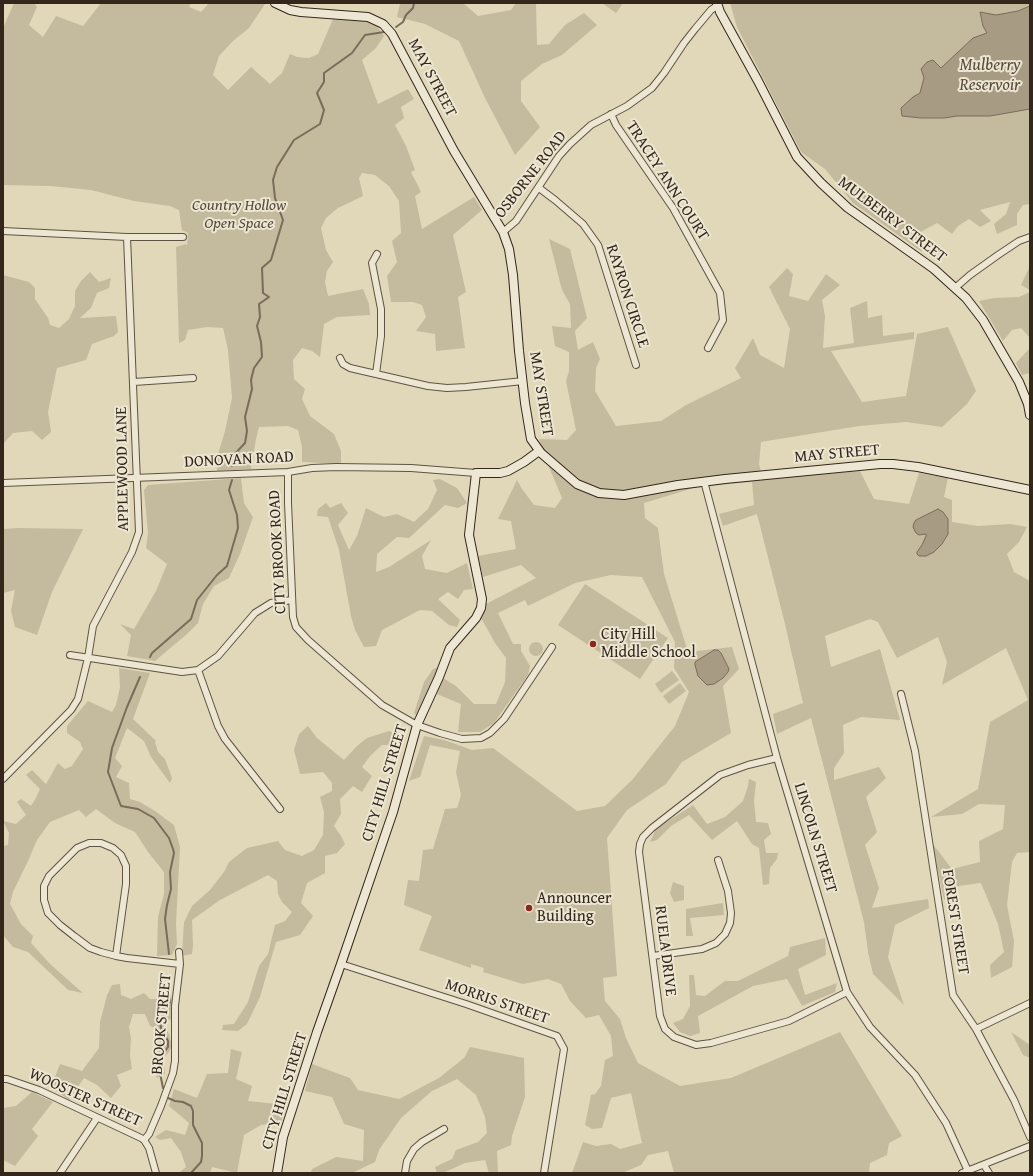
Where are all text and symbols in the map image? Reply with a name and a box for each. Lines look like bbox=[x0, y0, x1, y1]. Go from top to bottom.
street label: MAY STREET bbox=[403, 36, 461, 120]
water label: Mulberry Reservoir bbox=[959, 56, 1021, 96]
street label: TRACEY ANN COURT bbox=[621, 118, 713, 244]
street label: OSBORNE ROAD bbox=[491, 128, 571, 222]
street label: MULBERRY STREET bbox=[834, 173, 950, 267]
park label: Country Hollow Open Space bbox=[192, 196, 286, 234]
street label: RAYRON CIRCLE bbox=[601, 242, 653, 350]
street label: MAY STREET bbox=[525, 350, 557, 438]
street label: APPLEWOOD LANE bbox=[112, 406, 134, 532]
street label: MAY STREET bbox=[793, 441, 881, 467]
street label: DONOVAN ROAD bbox=[184, 448, 294, 472]
street label: CITY BROOK ROAD bbox=[265, 489, 291, 615]
place label: City Hill Middle School bbox=[601, 625, 696, 663]
marker: City Hill Middle School bbox=[588, 639, 598, 649]
street label: CITY HILL STREET bbox=[358, 722, 412, 844]
street label: LINCOLN STREET bbox=[789, 780, 841, 896]
street label: FOREST STREET bbox=[937, 868, 973, 976]
place label: Announcer Building bbox=[537, 889, 612, 927]
marker: Announcer Building bbox=[524, 903, 534, 913]
street label: RUELA DRIVE bbox=[650, 905, 680, 997]
street label: BROOK STREET bbox=[148, 972, 176, 1076]
street label: MORRIS STREET bbox=[443, 975, 551, 1029]
street label: CITY HILL STREET bbox=[258, 1030, 312, 1152]
street label: WOOSTER STREET bbox=[26, 1065, 144, 1131]

